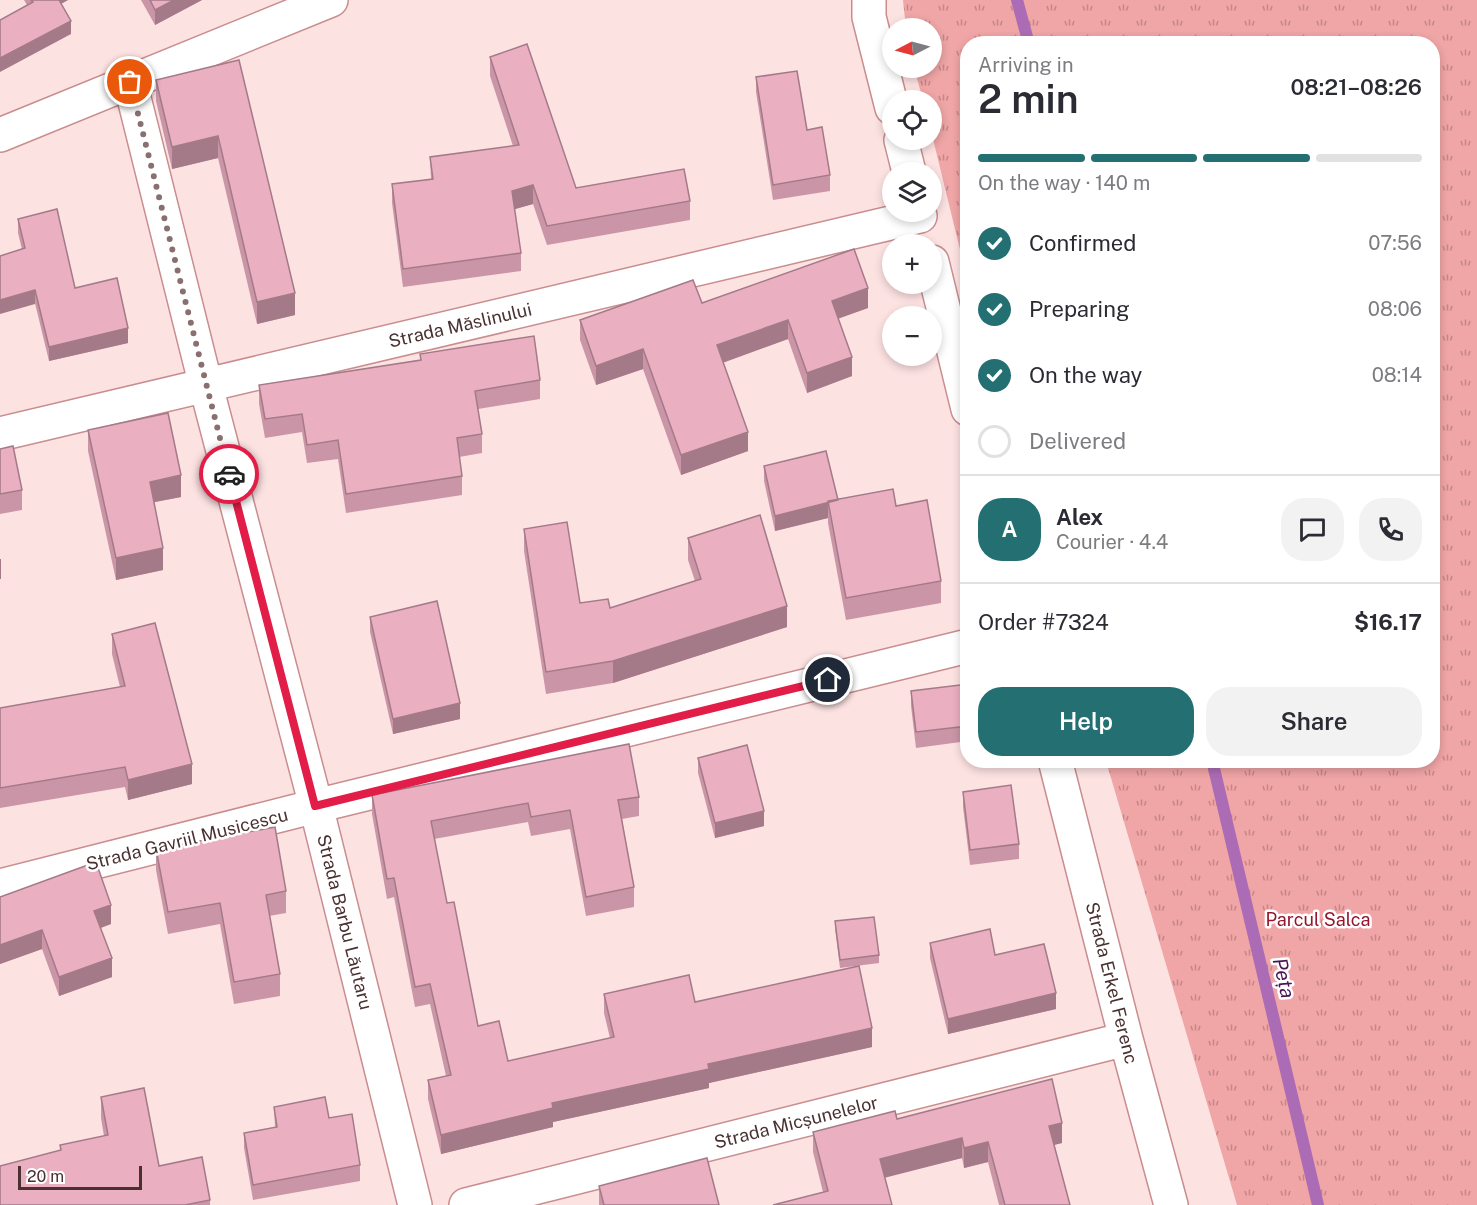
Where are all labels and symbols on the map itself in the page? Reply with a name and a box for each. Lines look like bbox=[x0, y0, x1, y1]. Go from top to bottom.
north arrow bbox=[882, 18, 942, 78]
pin bbox=[104, 56, 155, 107]
street label: Strada Măslinului bbox=[386, 298, 534, 352]
courier bbox=[199, 444, 259, 504]
pin bbox=[802, 654, 853, 705]
street label: Strada Gavriil Musicescu bbox=[84, 804, 290, 874]
street label: Strada Barbu Lăutaru bbox=[313, 832, 377, 1012]
street label: Strada Erkel Ferenc bbox=[1082, 900, 1142, 1066]
park label: Parcul Salca bbox=[1266, 909, 1370, 930]
water label: Peța bbox=[1268, 955, 1300, 1001]
street label: Strada Micșunelelor bbox=[712, 1091, 880, 1153]
scale bar bbox=[18, 1163, 142, 1190]

